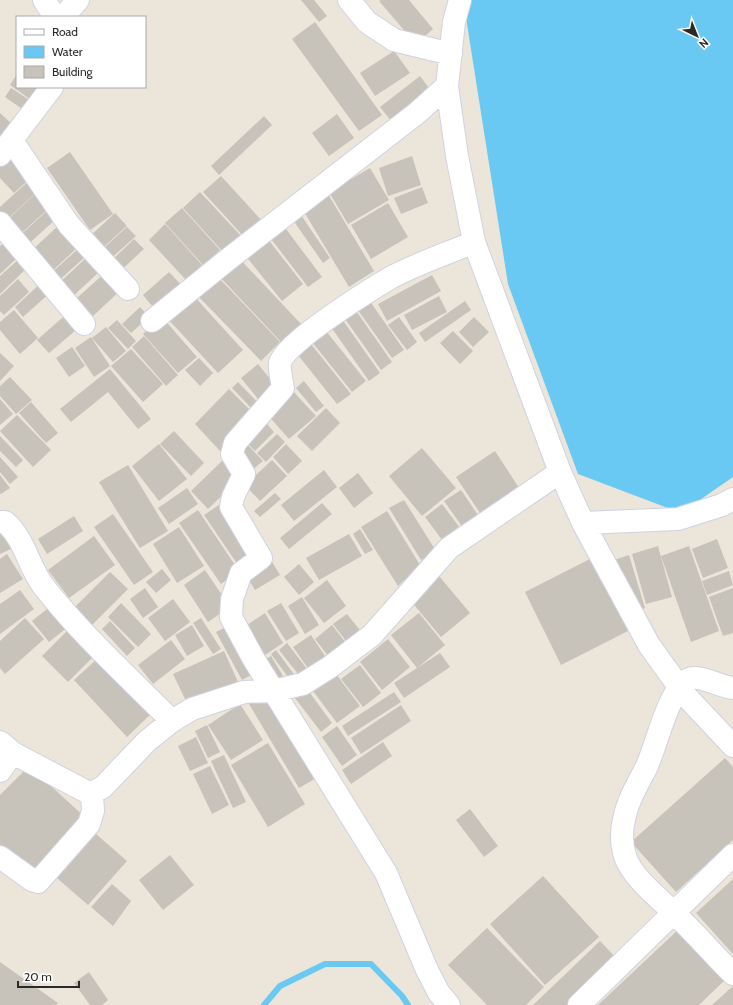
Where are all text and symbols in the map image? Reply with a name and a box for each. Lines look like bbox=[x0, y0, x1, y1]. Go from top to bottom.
legend bbox=[16, 16, 146, 88]
north arrow bbox=[677, 16, 717, 56]
text: Road bbox=[52, 24, 78, 39]
text: N bbox=[696, 36, 711, 51]
text: Water bbox=[52, 44, 83, 59]
text: Building bbox=[52, 64, 94, 79]
scale bar bbox=[18, 963, 79, 989]
text: 20 m bbox=[24, 969, 52, 984]

